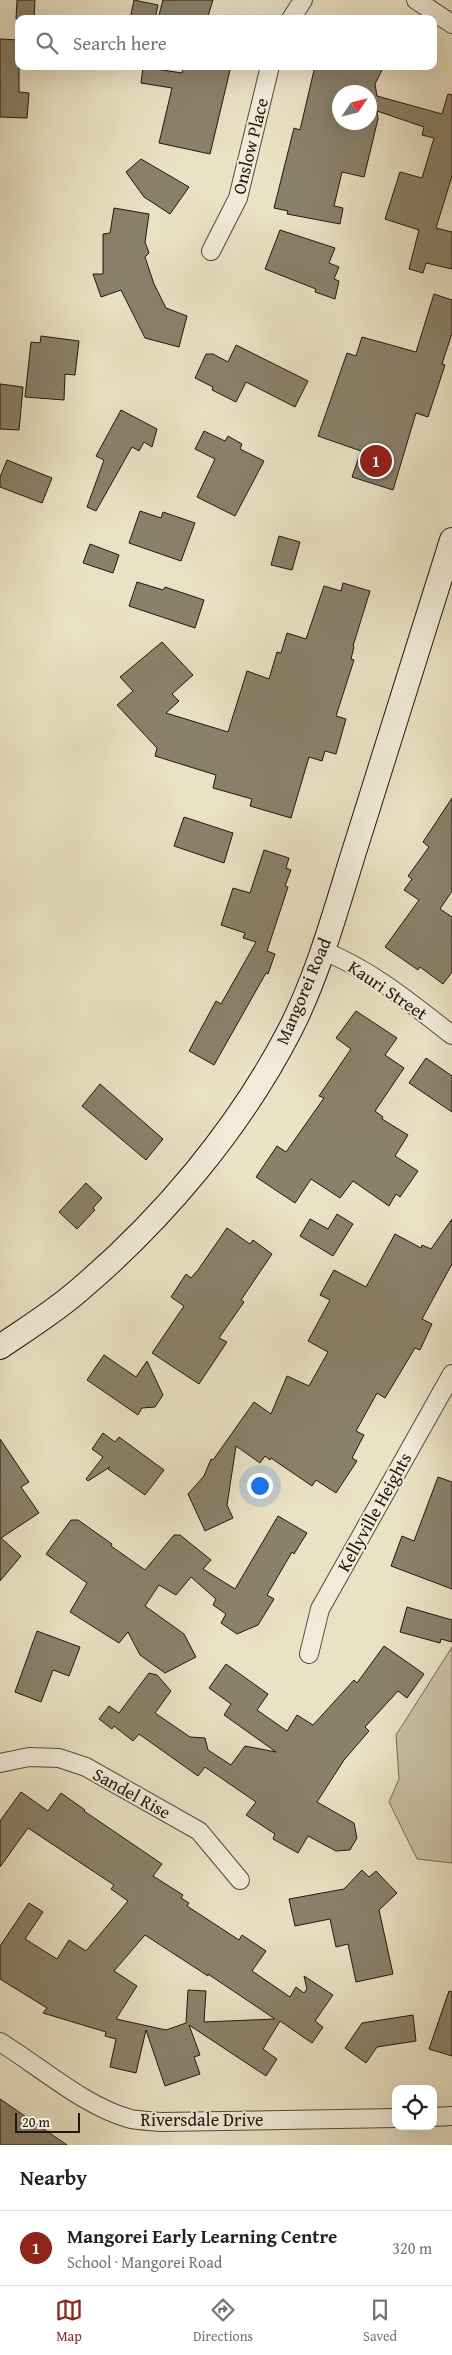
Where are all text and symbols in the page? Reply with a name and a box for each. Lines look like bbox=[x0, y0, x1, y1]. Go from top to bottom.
search box bbox=[15, 15, 437, 70]
icon: search bbox=[33, 29, 61, 57]
text: Search here bbox=[73, 29, 167, 57]
north arrow bbox=[332, 85, 377, 130]
street label: Onslow Place bbox=[225, 95, 275, 197]
pin: 1 bbox=[360, 442, 392, 480]
street label: Mangorei Road bbox=[268, 933, 338, 1049]
street label: Kauri Street bbox=[343, 953, 434, 1027]
street label: Kellyville Heights bbox=[330, 1447, 418, 1577]
your location bbox=[247, 1473, 273, 1499]
street label: Sandel Rise bbox=[88, 1760, 176, 1826]
map controls bbox=[392, 2085, 437, 2130]
button: locate bbox=[392, 2085, 437, 2130]
street label: Riversdale Drive bbox=[141, 2106, 263, 2133]
scale bar bbox=[15, 2110, 80, 2133]
text: 20 m bbox=[22, 2112, 50, 2132]
text: Nearby bbox=[20, 2162, 87, 2193]
text: Mangorei Early Learning Centre bbox=[67, 2222, 337, 2250]
text: 1 bbox=[32, 2236, 40, 2260]
text: 320 m bbox=[392, 2236, 432, 2260]
text: School · Mangorei Road bbox=[67, 2250, 222, 2274]
tab: Map bbox=[55, 2296, 83, 2346]
tab: Directions bbox=[193, 2296, 253, 2346]
tab: Saved bbox=[363, 2296, 397, 2346]

